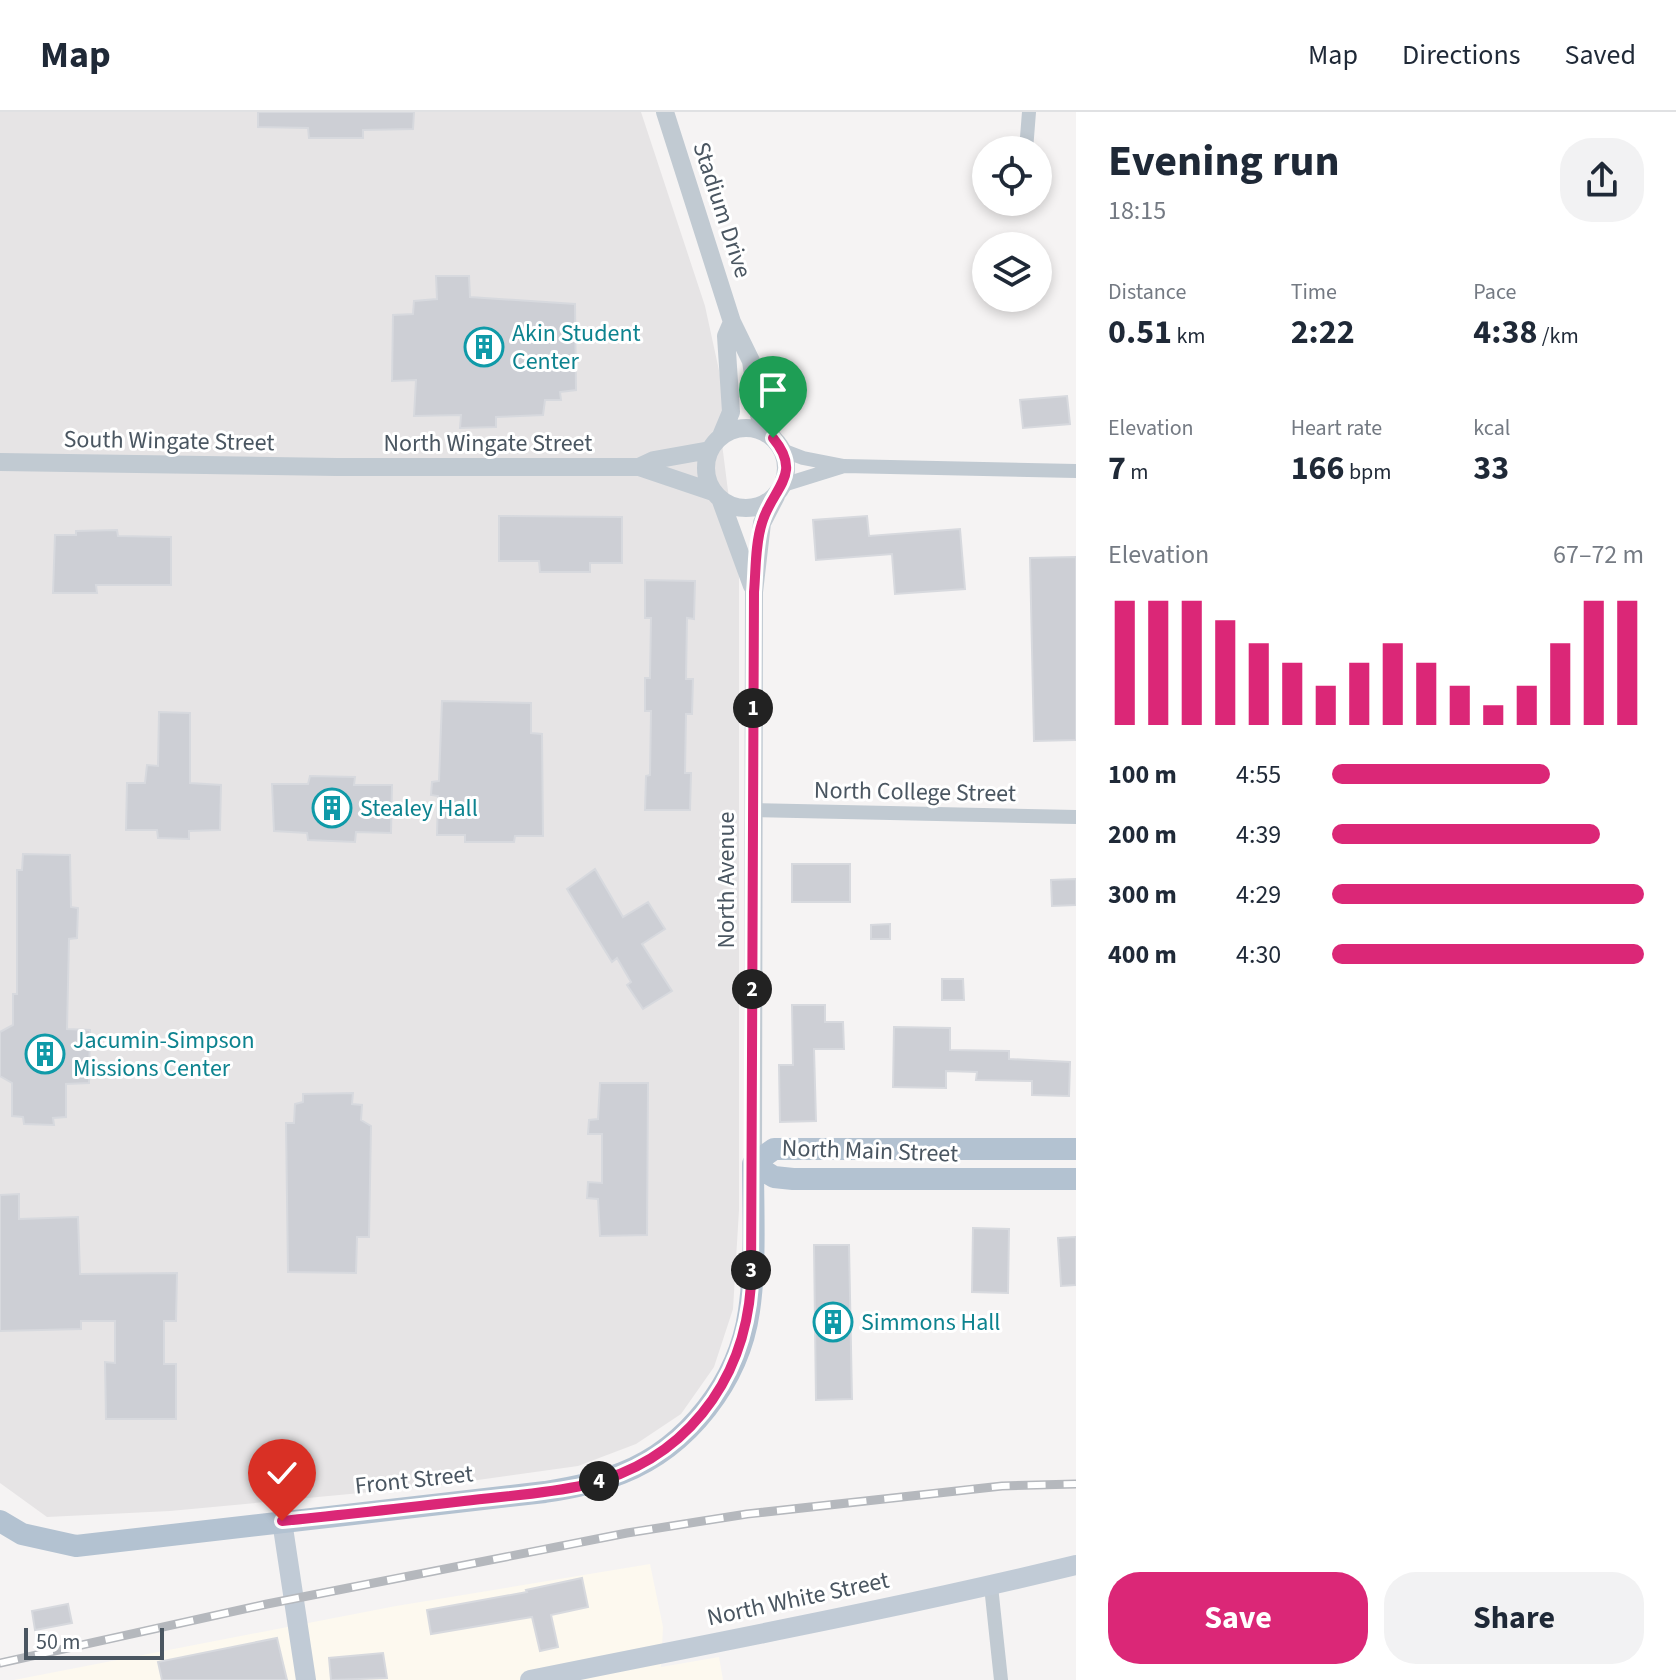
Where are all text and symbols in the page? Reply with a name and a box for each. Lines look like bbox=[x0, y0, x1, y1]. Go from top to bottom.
text: Map bbox=[40, 28, 111, 82]
text: Map bbox=[1308, 35, 1358, 75]
text: Directions bbox=[1402, 35, 1521, 75]
text: Saved bbox=[1565, 35, 1636, 75]
text: Evening run bbox=[1108, 130, 1340, 193]
map controls bbox=[972, 136, 1052, 312]
button: locate bbox=[972, 136, 1052, 216]
street label: Stadium Drive bbox=[684, 138, 760, 282]
button: share bbox=[1560, 138, 1644, 222]
text: 18:15 bbox=[1108, 192, 1166, 229]
button: layers bbox=[972, 232, 1052, 312]
text: Distance bbox=[1108, 276, 1186, 308]
text: Time bbox=[1291, 276, 1337, 308]
text: Pace bbox=[1473, 276, 1516, 308]
text: 0.51 bbox=[1108, 308, 1172, 357]
text: 2:22 bbox=[1291, 308, 1355, 357]
text: 4:38 bbox=[1473, 308, 1537, 357]
place label: Akin Student Center bbox=[512, 316, 641, 379]
text: km bbox=[1172, 320, 1206, 352]
text: /km bbox=[1537, 320, 1579, 352]
building icon: Akin Student Center bbox=[463, 326, 505, 368]
pin bbox=[739, 356, 807, 438]
icon: arrive bbox=[751, 368, 795, 412]
text: Elevation bbox=[1108, 412, 1194, 444]
text: Heart rate bbox=[1291, 412, 1382, 444]
text: kcal bbox=[1473, 412, 1510, 444]
street label: South Wingate Street bbox=[63, 422, 275, 460]
street label: North Wingate Street bbox=[384, 426, 592, 461]
text: 7 bbox=[1108, 444, 1126, 493]
text: 166 bbox=[1291, 444, 1345, 493]
text: 33 bbox=[1473, 444, 1509, 493]
text: m bbox=[1126, 456, 1149, 488]
text: bpm bbox=[1345, 456, 1392, 488]
text: Elevation bbox=[1108, 536, 1209, 573]
text: 67–72 m bbox=[1553, 536, 1644, 573]
pin: 1 bbox=[733, 688, 773, 728]
text: 1 bbox=[747, 692, 759, 724]
text: 100 m bbox=[1108, 756, 1177, 793]
text: 4:55 bbox=[1236, 756, 1281, 793]
street label: North College Street bbox=[814, 773, 1016, 811]
building icon: Stealey Hall bbox=[311, 787, 353, 829]
place label: Stealey Hall bbox=[360, 791, 478, 826]
street label: North Avenue bbox=[709, 812, 744, 948]
text: 200 m bbox=[1108, 816, 1177, 853]
text: 4:39 bbox=[1236, 816, 1281, 853]
text: 300 m bbox=[1108, 876, 1177, 913]
text: 4:29 bbox=[1236, 876, 1281, 913]
text: 400 m bbox=[1108, 936, 1177, 973]
text: 4:30 bbox=[1236, 936, 1281, 973]
pin: 2 bbox=[732, 969, 772, 1009]
text: 2 bbox=[746, 973, 758, 1005]
place label: Jacumin-Simpson Missions Center bbox=[73, 1023, 255, 1086]
building icon: Jacumin-Simpson Missions Center bbox=[24, 1033, 66, 1075]
street label: North Main Street bbox=[781, 1130, 959, 1172]
pin: 3 bbox=[731, 1250, 771, 1290]
text: 3 bbox=[745, 1254, 757, 1286]
building icon: Simmons Hall bbox=[812, 1301, 854, 1343]
place label: Simmons Hall bbox=[861, 1305, 1001, 1340]
pin bbox=[248, 1439, 316, 1521]
icon: check bbox=[260, 1451, 304, 1495]
street label: Front Street bbox=[353, 1456, 475, 1504]
pin: 4 bbox=[579, 1461, 619, 1501]
text: 4 bbox=[593, 1465, 605, 1497]
street label: North White Street bbox=[704, 1563, 892, 1635]
button: Save bbox=[1108, 1572, 1368, 1664]
button: Share bbox=[1384, 1572, 1644, 1664]
scale bar bbox=[24, 1624, 164, 1660]
text: 50 m bbox=[36, 1626, 81, 1658]

